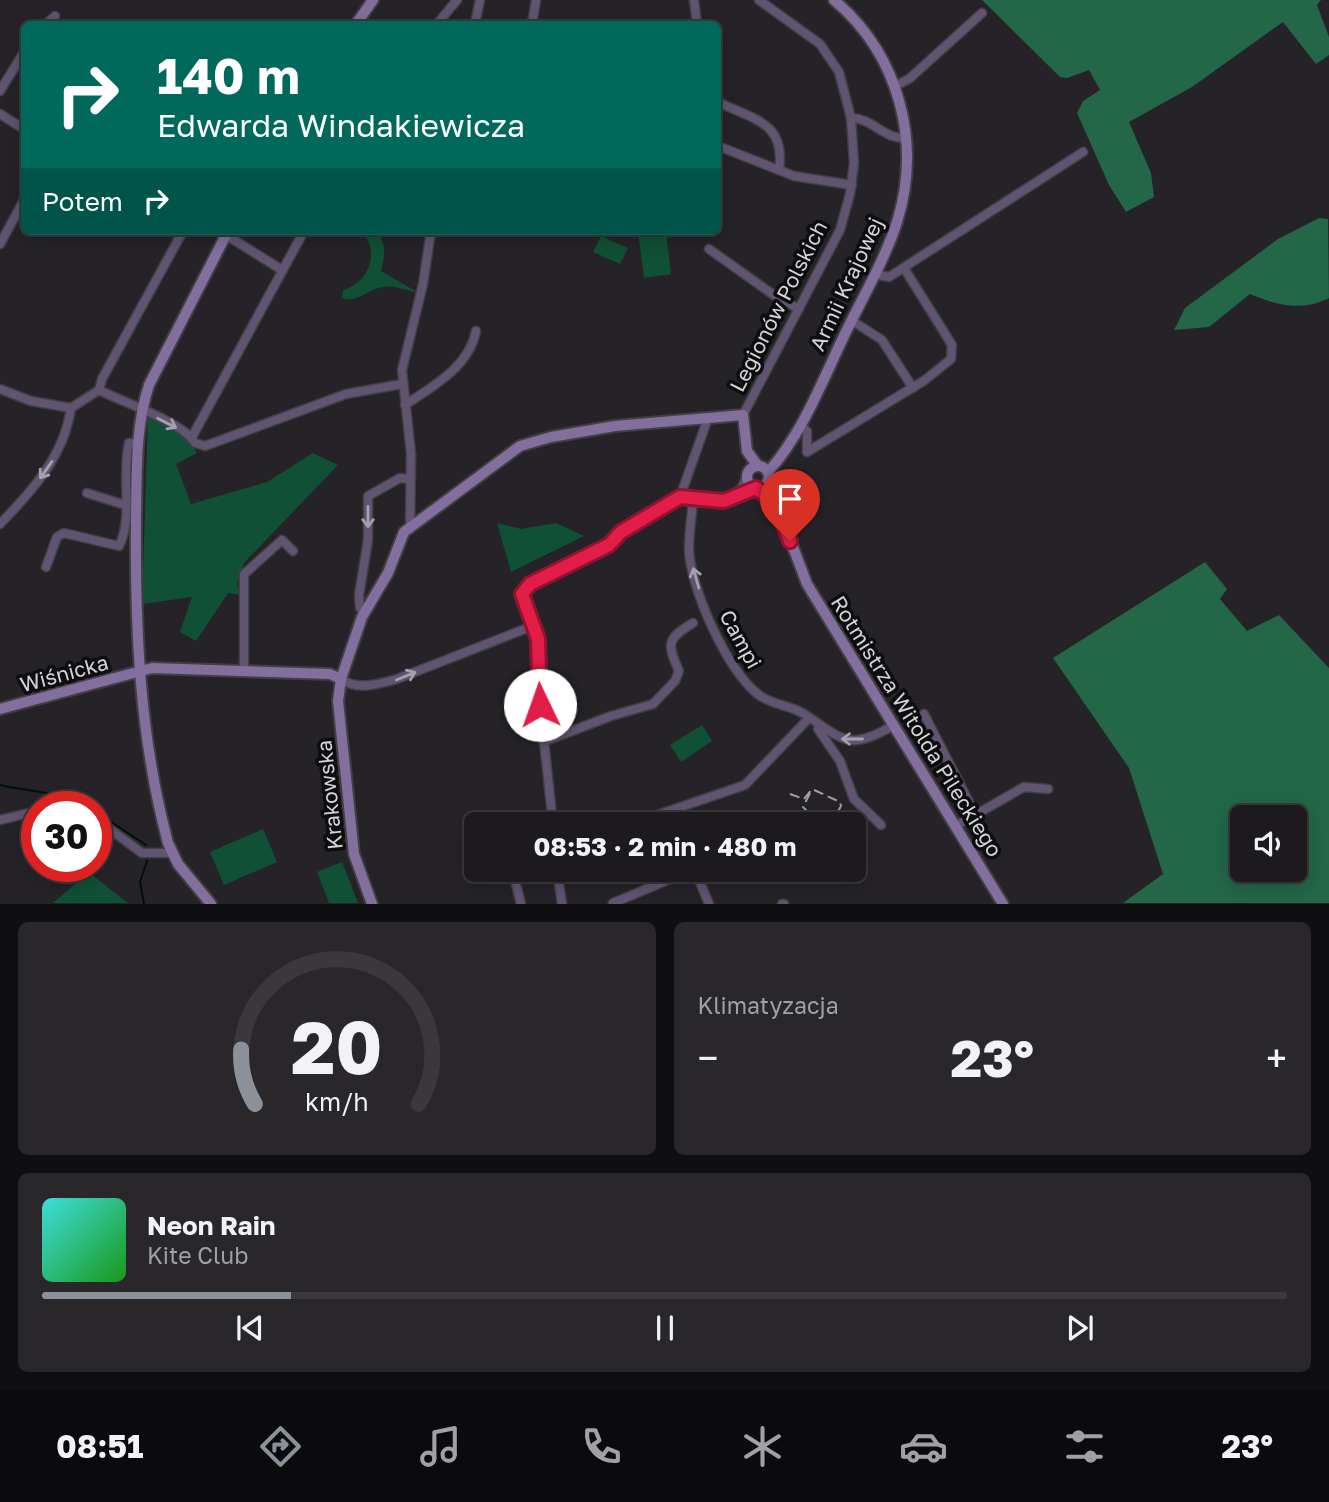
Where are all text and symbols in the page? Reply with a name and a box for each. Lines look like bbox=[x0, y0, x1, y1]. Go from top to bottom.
text: 140 m bbox=[157, 46, 300, 105]
icon: right bbox=[42, 49, 133, 140]
text: Edwarda Windakiewicza bbox=[157, 106, 525, 144]
icon: right bbox=[137, 182, 175, 220]
text: Potem bbox=[42, 186, 123, 217]
street label: Armii Krajowej bbox=[804, 213, 888, 355]
street label: Legionów Polskich bbox=[724, 216, 832, 396]
one-way arrow bbox=[156, 417, 177, 430]
one-way arrow bbox=[39, 460, 53, 479]
pin bbox=[760, 469, 820, 541]
icon: arrive bbox=[771, 480, 809, 518]
one-way arrow bbox=[361, 505, 375, 528]
one-way arrow bbox=[689, 568, 702, 590]
street label: Rotmistrza Witolda Pileckiego bbox=[826, 591, 1008, 861]
street label: Campi bbox=[714, 605, 768, 673]
street label: Wiśnicka bbox=[17, 649, 111, 697]
one-way arrow bbox=[394, 668, 416, 681]
position arrow bbox=[503, 668, 577, 742]
one-way arrow bbox=[841, 732, 864, 746]
street label: Krakowska bbox=[310, 739, 348, 851]
speed limit sign: 30 bbox=[21, 791, 112, 882]
map controls bbox=[1230, 805, 1307, 882]
button: sound bbox=[1230, 805, 1307, 882]
text: 08:53 · 2 min · 480 m bbox=[533, 831, 797, 862]
text: Klimatyzacja bbox=[698, 991, 839, 1019]
text: 20 bbox=[291, 1004, 383, 1091]
text: 23° bbox=[950, 1026, 1034, 1088]
text: − bbox=[698, 1035, 718, 1080]
text: + bbox=[1266, 1035, 1287, 1080]
text: km/h bbox=[305, 1086, 369, 1117]
text: Neon Rain bbox=[147, 1210, 276, 1241]
text: Kite Club bbox=[147, 1241, 248, 1269]
icon: previous bbox=[231, 1309, 269, 1347]
icon: pause bbox=[646, 1309, 684, 1347]
icon: next bbox=[1061, 1309, 1099, 1347]
icon: directions bbox=[256, 1422, 305, 1471]
icon: music bbox=[416, 1422, 465, 1471]
icon: phone bbox=[577, 1422, 626, 1471]
icon: climate bbox=[738, 1422, 787, 1471]
icon: car bbox=[899, 1422, 948, 1471]
icon: filters bbox=[1060, 1422, 1109, 1471]
text: 08:51 bbox=[56, 1427, 144, 1465]
text: 23° bbox=[1221, 1427, 1273, 1465]

